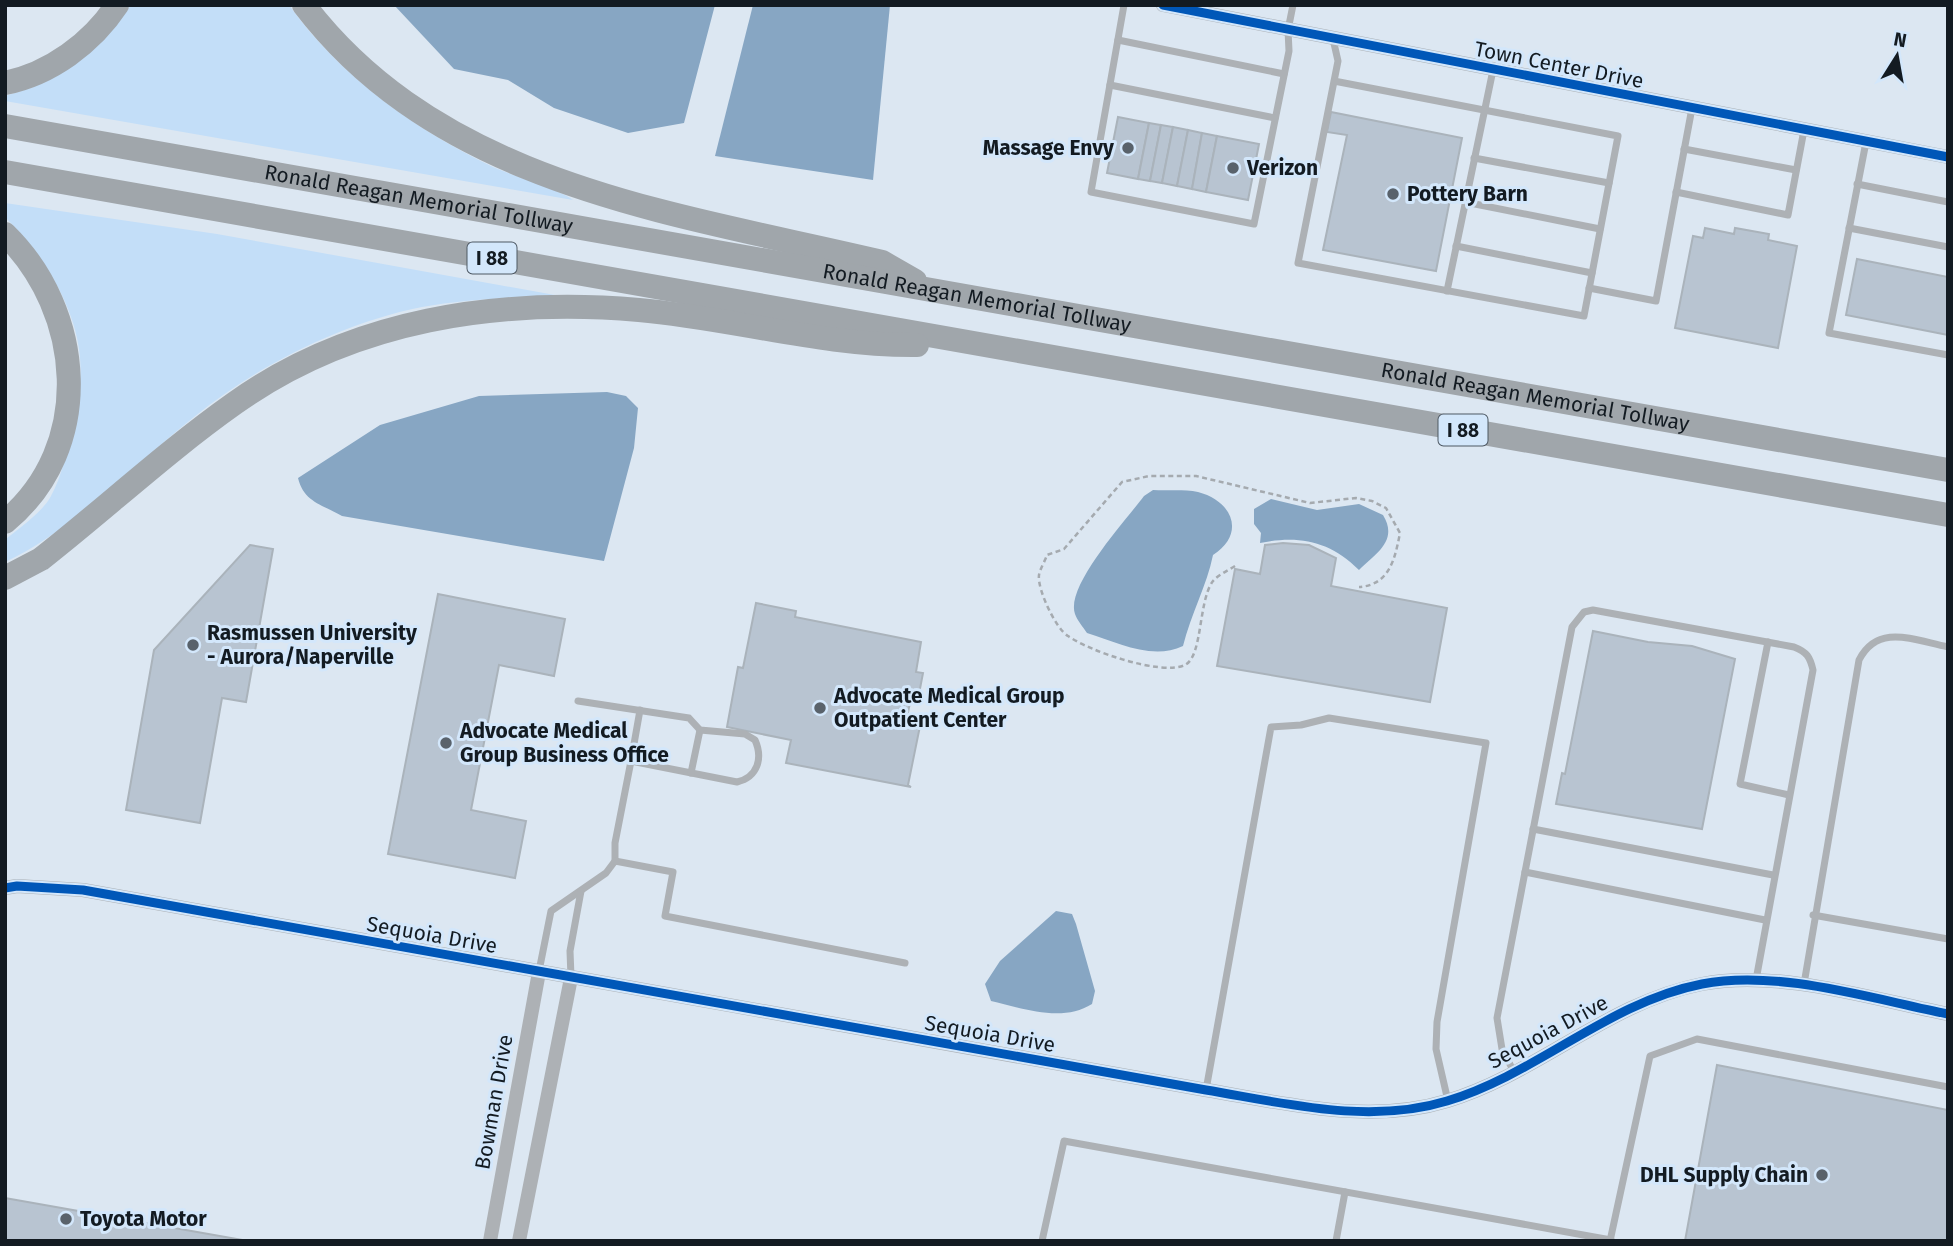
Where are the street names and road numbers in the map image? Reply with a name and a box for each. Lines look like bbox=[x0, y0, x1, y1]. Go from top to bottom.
street label: Town Center Drive bbox=[1472, 36, 1646, 94]
street label: Ronald Reagan Memorial Tollway bbox=[262, 159, 575, 239]
road number: I 88 bbox=[468, 242, 516, 274]
street label: Ronald Reagan Memorial Tollway bbox=[821, 258, 1134, 338]
street label: Ronald Reagan Memorial Tollway bbox=[1379, 357, 1692, 437]
road number: I 88 bbox=[1438, 414, 1488, 446]
street label: Sequoia Drive bbox=[365, 911, 499, 959]
street label: Sequoia Drive bbox=[1484, 990, 1612, 1074]
street label: Sequoia Drive bbox=[923, 1010, 1057, 1058]
street label: Bowman Drive bbox=[469, 1032, 519, 1172]

